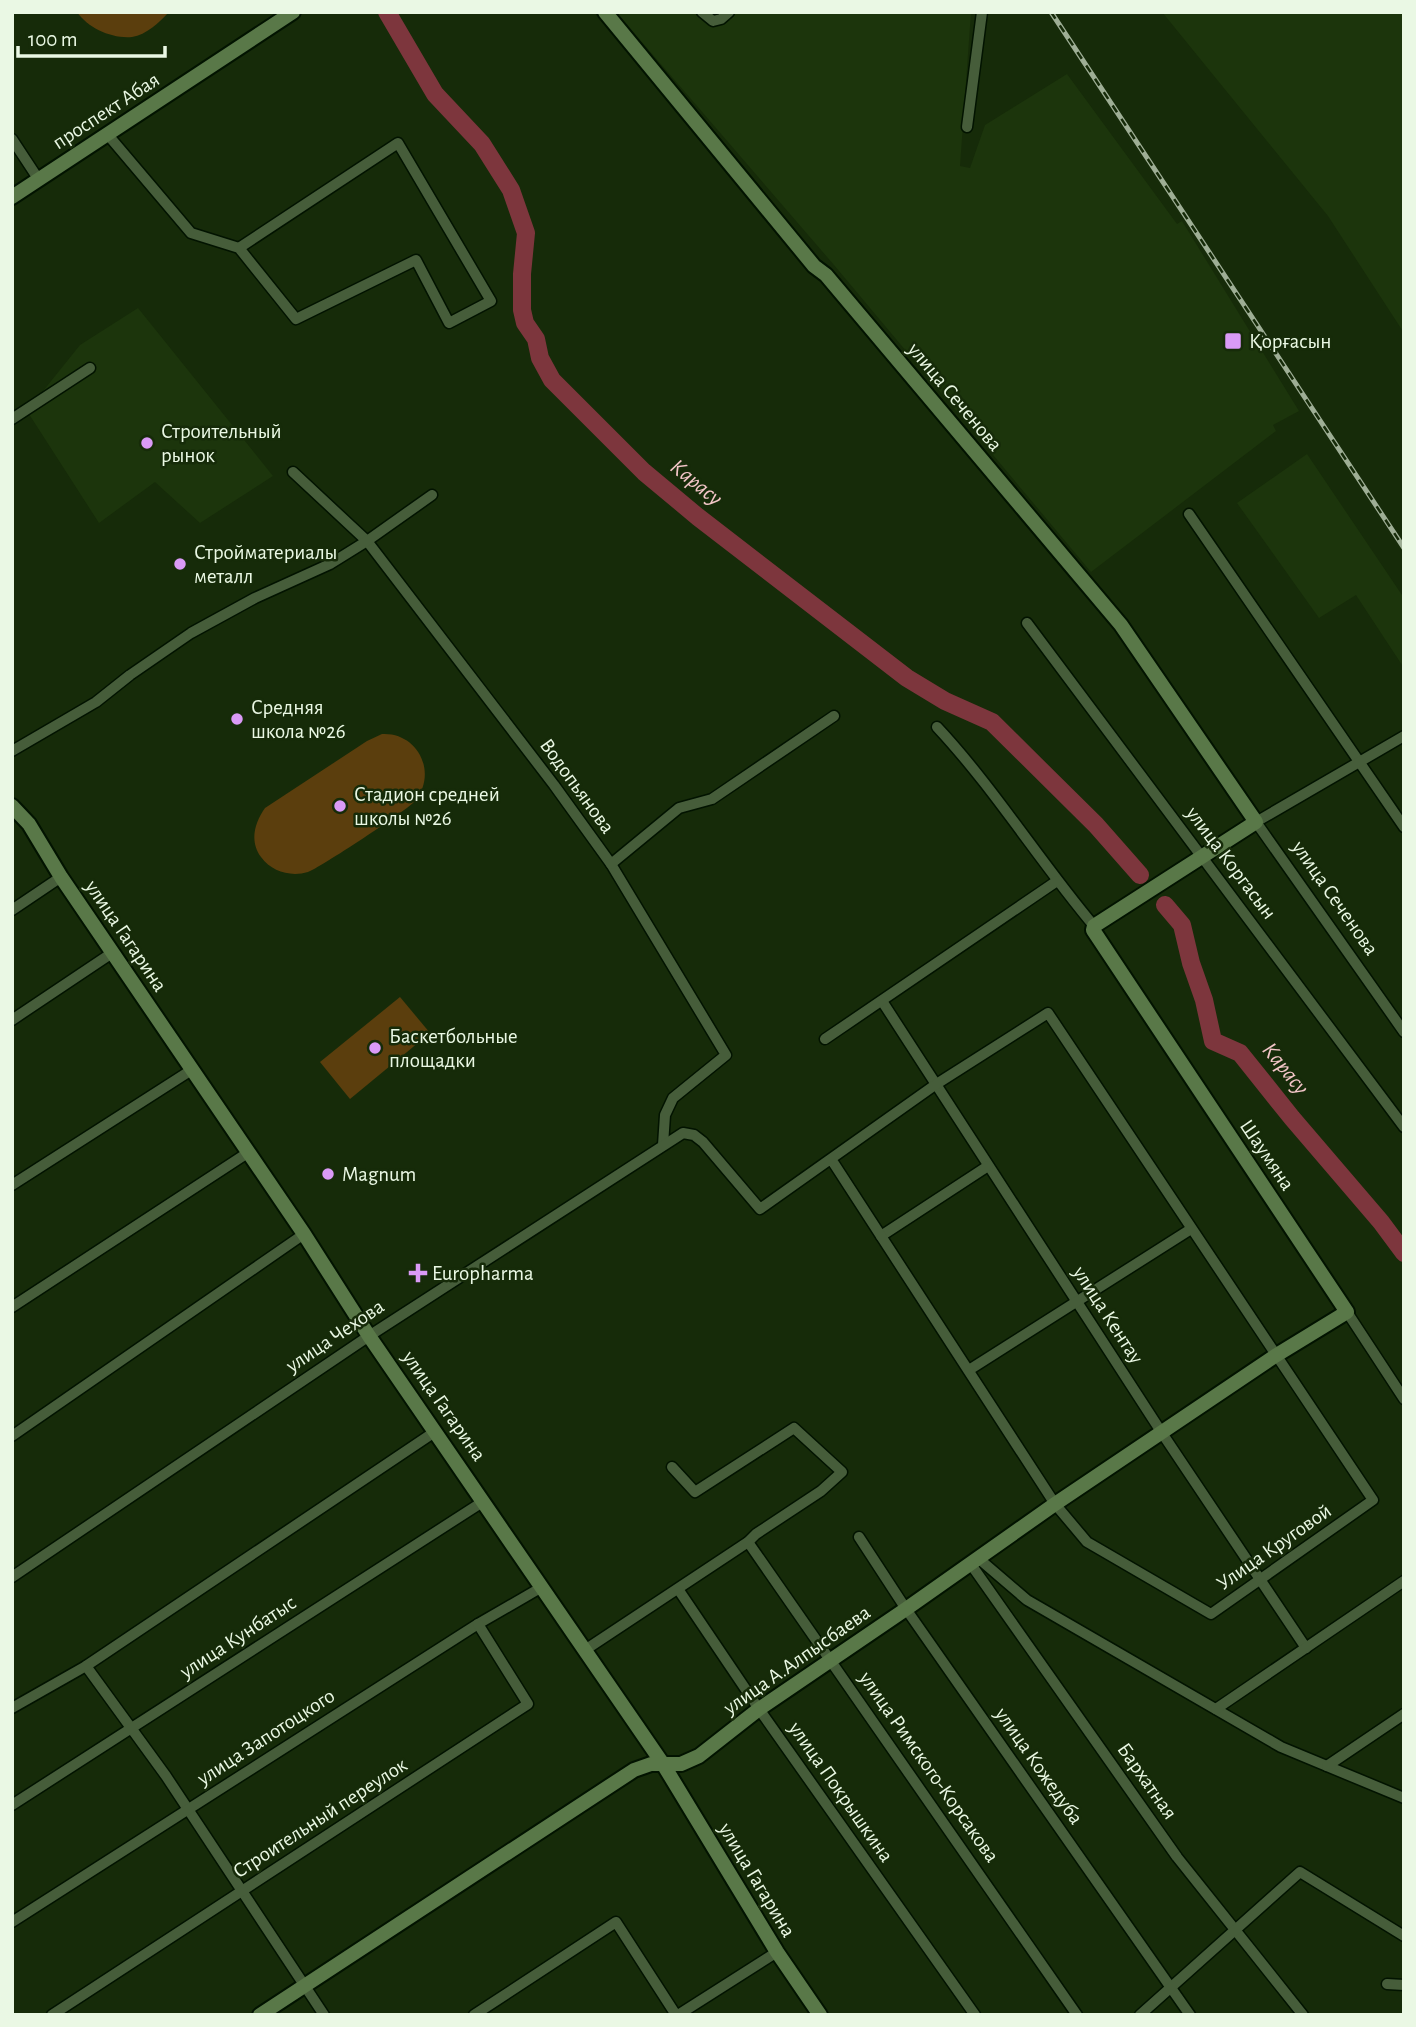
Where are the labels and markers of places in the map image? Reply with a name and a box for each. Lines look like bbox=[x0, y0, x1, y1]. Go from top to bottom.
marker: Қорғасын bbox=[1223, 331, 1243, 351]
place label: Қорғасын bbox=[1249, 331, 1332, 352]
place label: Строительный рынок bbox=[161, 421, 282, 466]
marker: Строительный рынок bbox=[139, 435, 155, 451]
place label: Стройматериалы металл bbox=[194, 542, 337, 587]
marker: Стройматериалы металл bbox=[172, 556, 188, 572]
place label: Средняя школа №26 bbox=[251, 697, 346, 742]
marker: Средняя школа №26 bbox=[229, 711, 245, 727]
place label: Стадион средней школы №26 bbox=[354, 784, 500, 829]
marker: Стадион средней школы №26 bbox=[332, 798, 348, 814]
place label: Баскетбольные площадки bbox=[389, 1026, 518, 1071]
marker: Баскетбольные площадки bbox=[367, 1040, 383, 1056]
place label: Magnum bbox=[342, 1164, 416, 1185]
marker: Magnum bbox=[320, 1166, 336, 1182]
place label: Europharma bbox=[432, 1263, 534, 1284]
marker: Europharma bbox=[410, 1265, 426, 1281]

